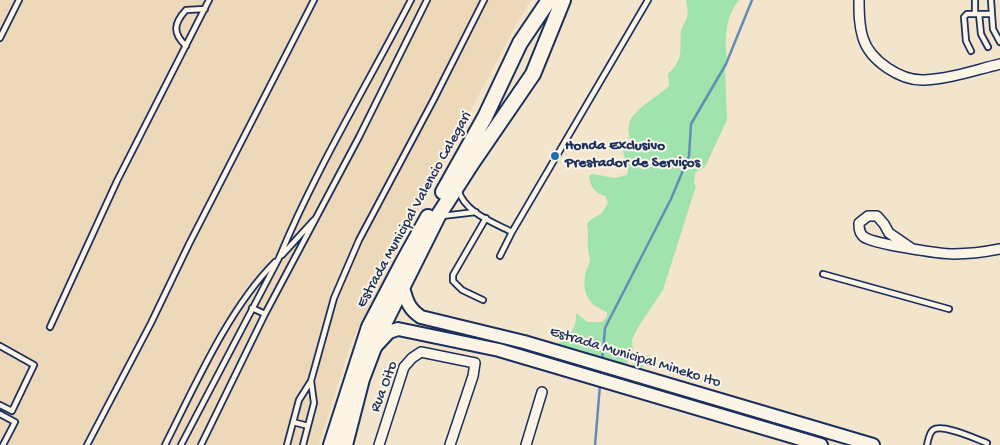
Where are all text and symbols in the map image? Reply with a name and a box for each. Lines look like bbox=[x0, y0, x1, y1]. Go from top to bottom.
street label: Estrada Municipal Valencio Calegari bbox=[353, 109, 477, 311]
place label: Honda Exclusivo Prestador de Serviços bbox=[565, 138, 700, 173]
marker: Honda Exclusivo Prestador de Serviços bbox=[549, 150, 561, 162]
street label: Estrada Municipal Mineko Ito bbox=[547, 323, 723, 393]
street label: Rua Oito bbox=[367, 359, 403, 415]

